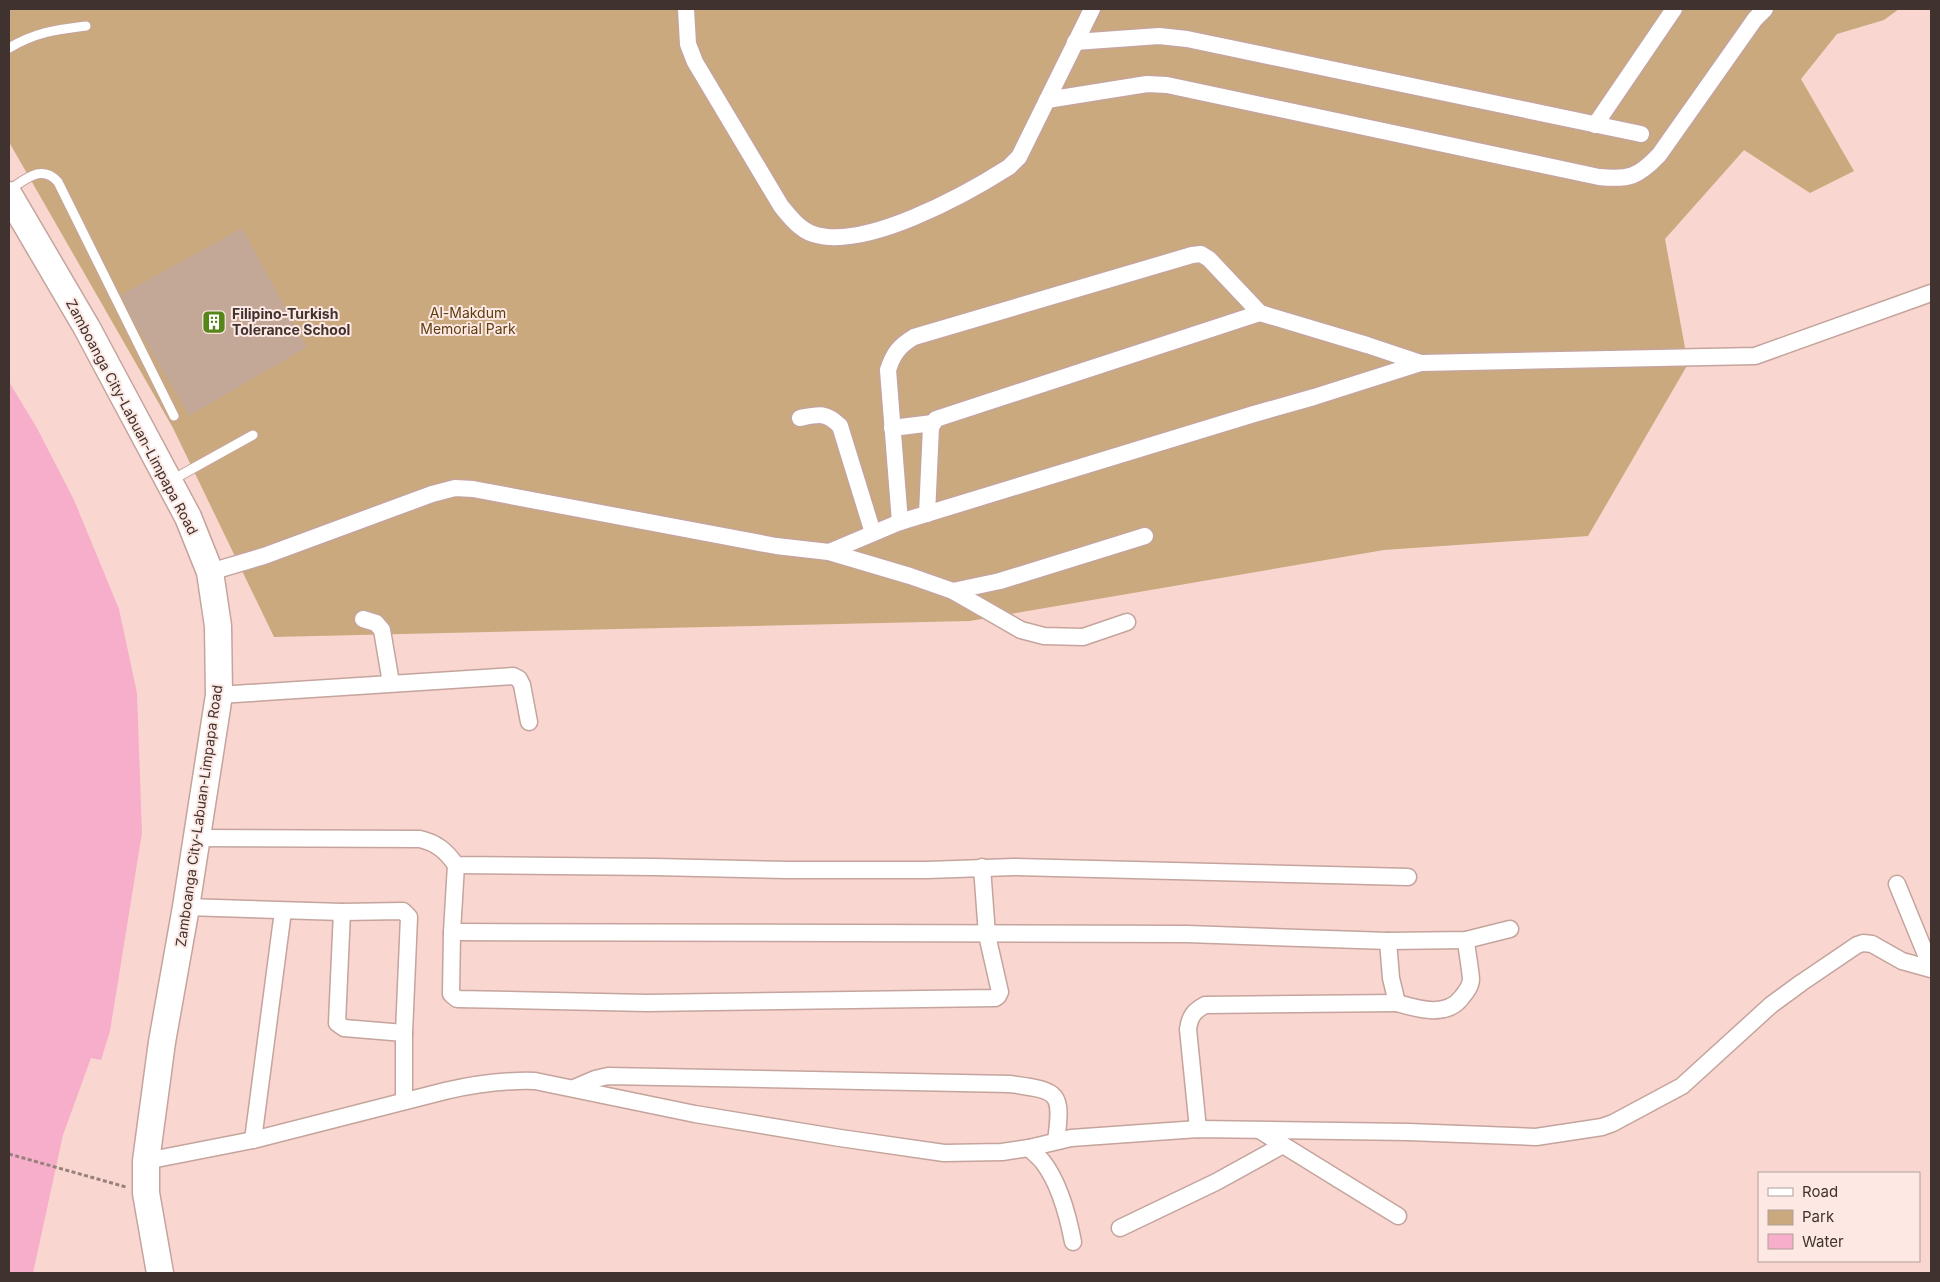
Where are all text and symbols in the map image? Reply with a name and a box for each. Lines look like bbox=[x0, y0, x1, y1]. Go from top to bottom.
street label: Zamboanga City-Labuan-Limpapa Road bbox=[63, 296, 202, 537]
park label: Al-Makdum Memorial Park bbox=[420, 304, 516, 337]
place label: Filipino-Turkish Tolerance School bbox=[232, 305, 350, 338]
building icon: Filipino-Turkish Tolerance School bbox=[201, 309, 227, 335]
street label: Zamboanga City-Labuan-Limpapa Road bbox=[172, 684, 225, 948]
legend bbox=[1758, 1172, 1920, 1262]
text: Road bbox=[1802, 1182, 1838, 1201]
text: Park bbox=[1802, 1207, 1835, 1226]
text: Water bbox=[1802, 1232, 1844, 1251]

